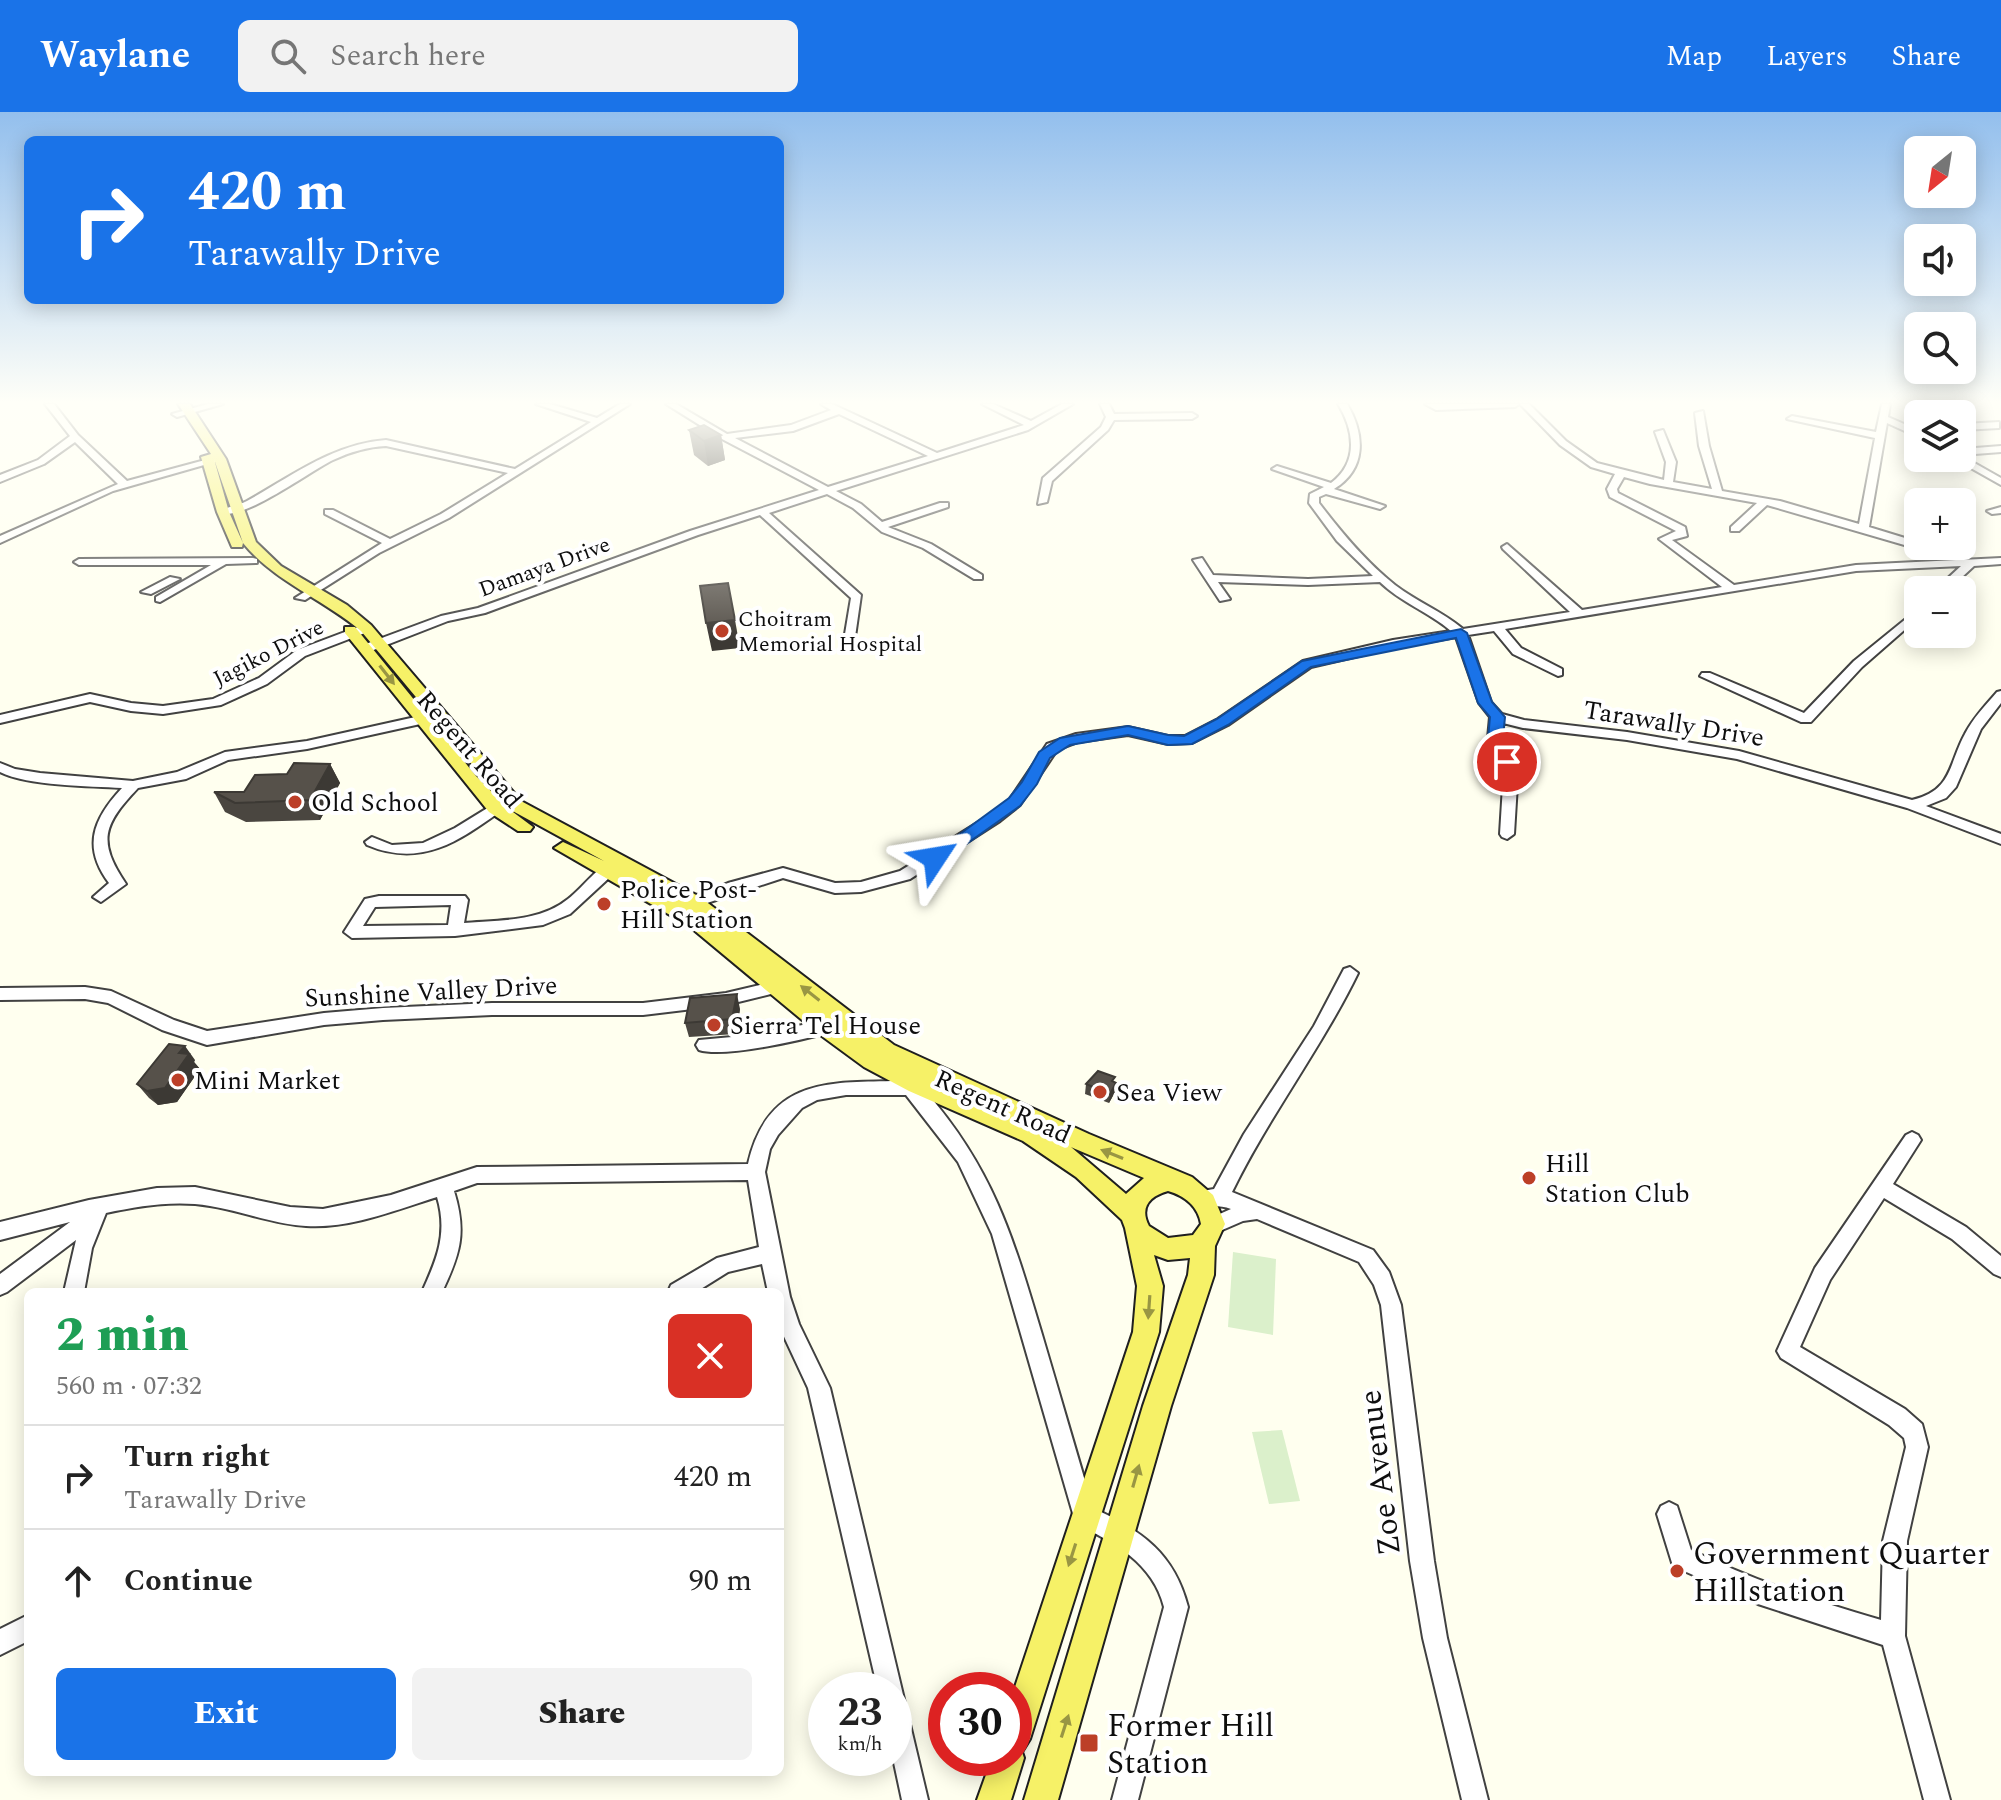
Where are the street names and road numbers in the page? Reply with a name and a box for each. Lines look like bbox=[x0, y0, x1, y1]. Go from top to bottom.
street label: Damaya Drive bbox=[474, 528, 615, 607]
street label: Jagiko Drive bbox=[207, 611, 330, 695]
street label: Regent Road bbox=[406, 682, 532, 818]
street label: Tarawally Drive bbox=[1581, 690, 1767, 758]
street label: Sunshine Valley Drive bbox=[304, 965, 559, 1019]
street label: Regent Road bbox=[928, 1059, 1077, 1155]
street label: Zoe Avenue bbox=[1346, 1387, 1415, 1558]

